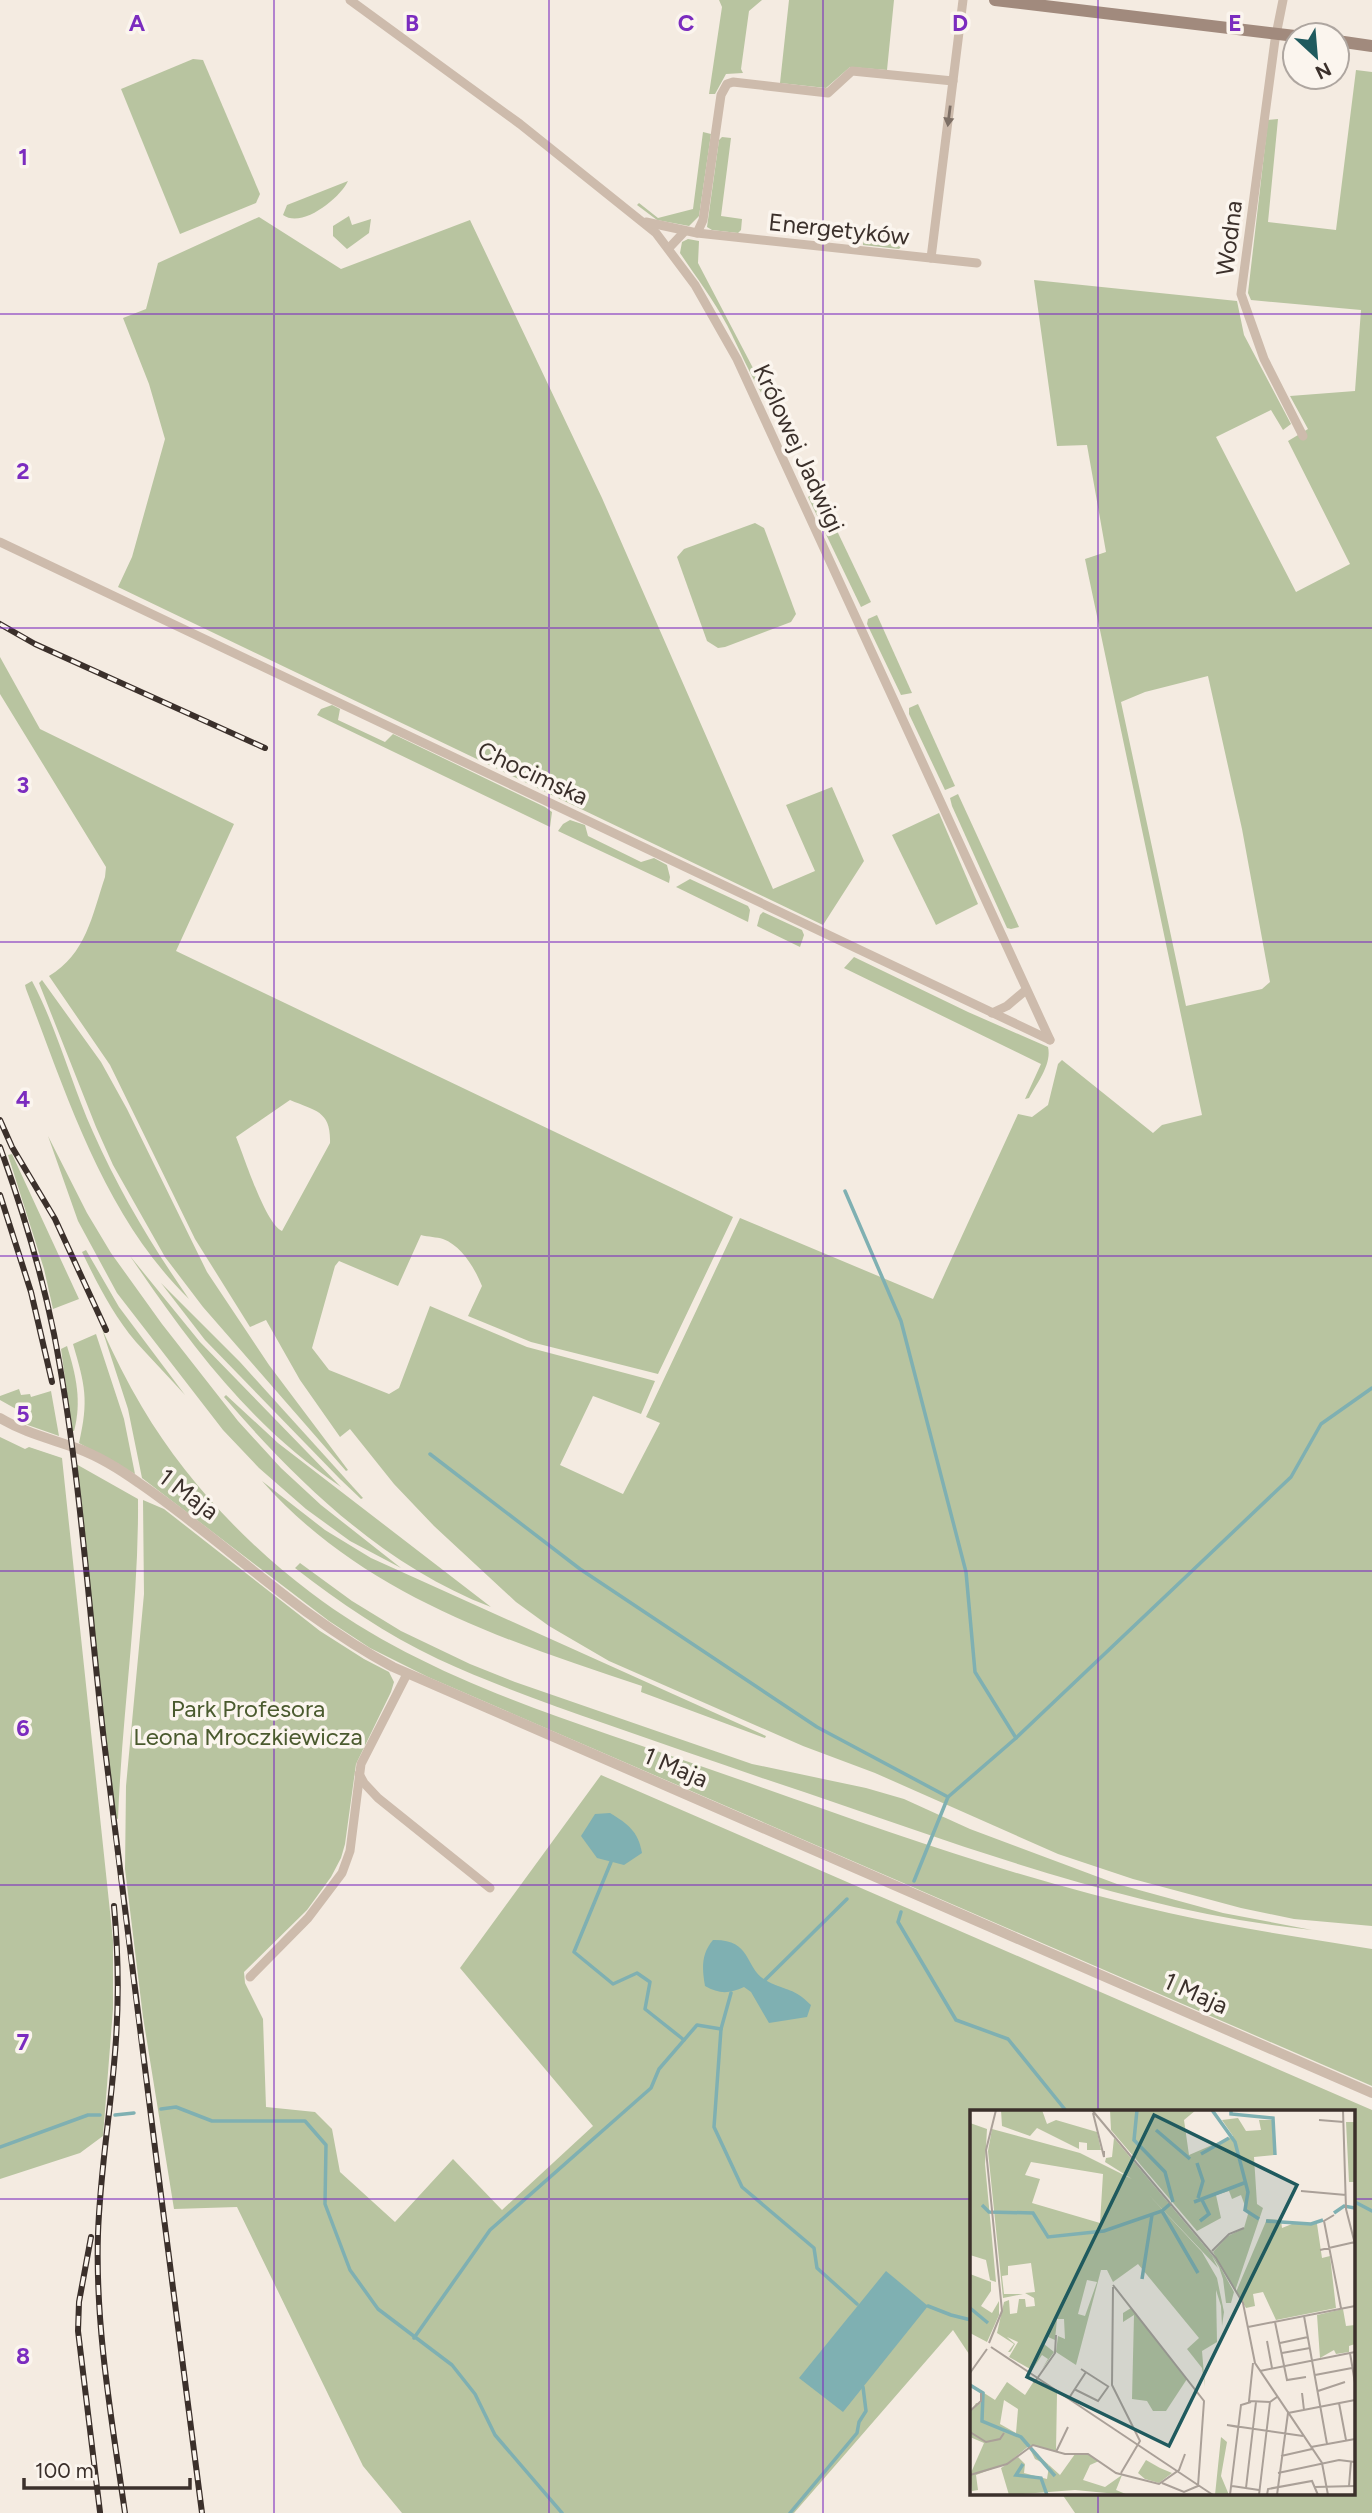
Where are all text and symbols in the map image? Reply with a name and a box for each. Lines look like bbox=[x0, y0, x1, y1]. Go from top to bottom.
text: A bbox=[129, 9, 146, 37]
text: B bbox=[405, 9, 419, 37]
text: C bbox=[678, 9, 695, 37]
text: D bbox=[952, 9, 968, 37]
text: E bbox=[1228, 9, 1242, 37]
north arrow bbox=[1281, 21, 1351, 91]
text: N bbox=[1312, 57, 1335, 84]
one-way arrow bbox=[943, 106, 954, 128]
text: 1 bbox=[18, 143, 28, 171]
street label: Wodna bbox=[1210, 199, 1248, 277]
street label: Energetyków bbox=[767, 207, 911, 251]
street label: Królowej Jadwigi bbox=[747, 359, 851, 537]
text: 2 bbox=[16, 457, 30, 485]
street label: Chocimska bbox=[473, 735, 593, 811]
text: 3 bbox=[17, 771, 29, 799]
text: 4 bbox=[16, 1085, 30, 1113]
text: 5 bbox=[16, 1400, 30, 1428]
street label: 1 Maja bbox=[153, 1462, 225, 1526]
park label: Park Profesora Leona Mroczkiewicza bbox=[133, 1694, 363, 1751]
text: 6 bbox=[16, 1714, 30, 1742]
street label: 1 Maja bbox=[639, 1741, 713, 1793]
street label: 1 Maja bbox=[1159, 1966, 1233, 2020]
text: 7 bbox=[17, 2028, 30, 2056]
inset map bbox=[970, 2110, 1354, 2496]
text: 8 bbox=[16, 2342, 30, 2370]
scale bar bbox=[24, 2446, 191, 2490]
text: 100 m bbox=[35, 2458, 94, 2483]

